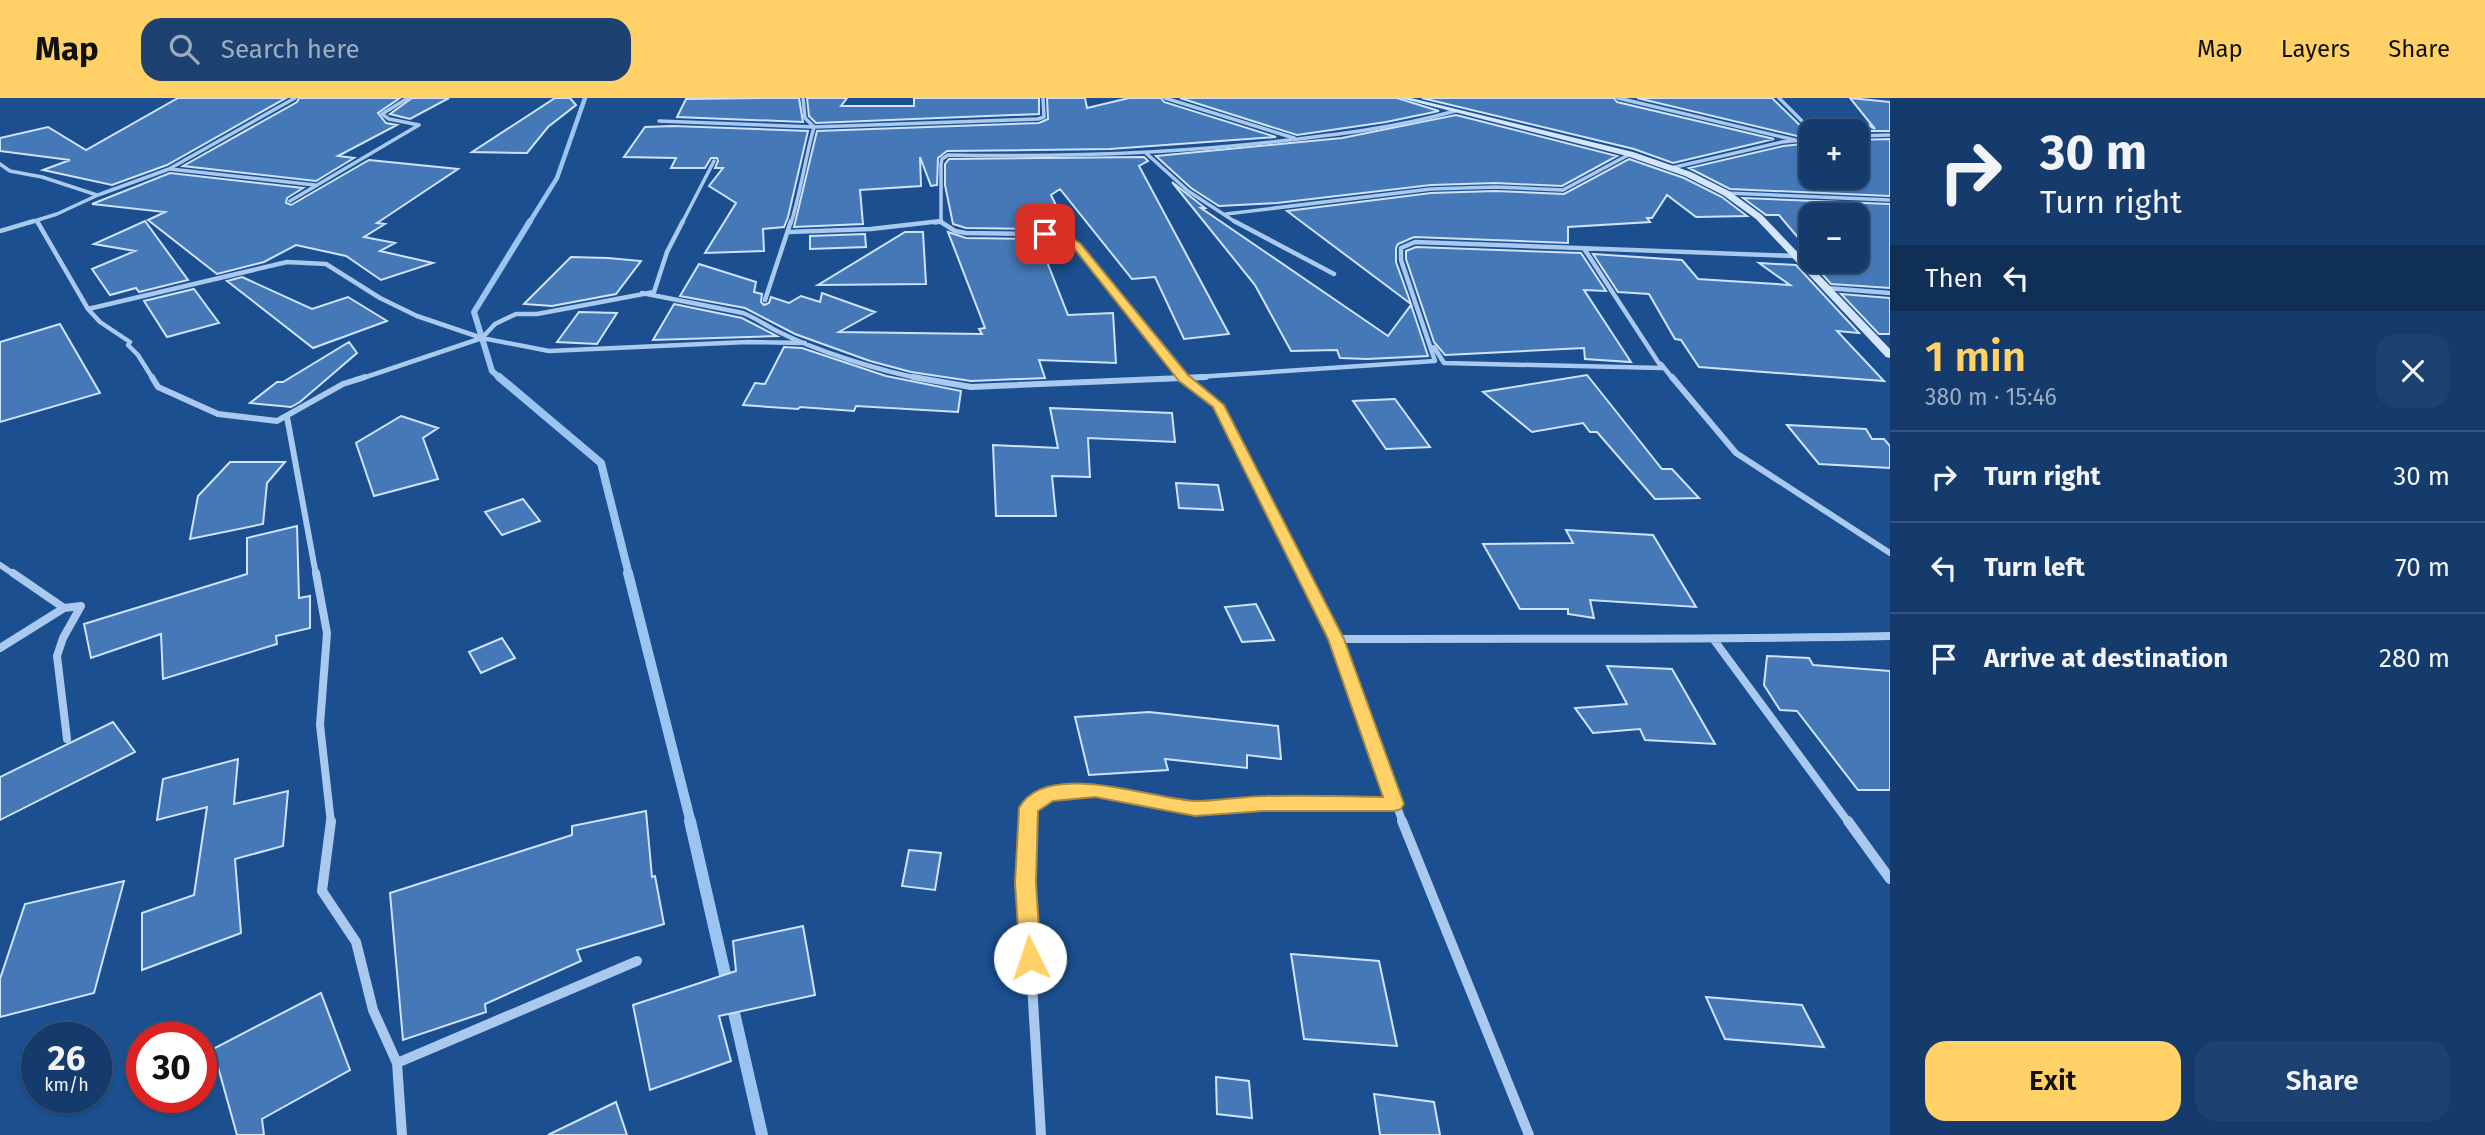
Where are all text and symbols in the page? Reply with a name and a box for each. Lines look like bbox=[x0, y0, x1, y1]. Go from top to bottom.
search box bbox=[141, 18, 631, 81]
text: Map bbox=[35, 29, 99, 69]
icon: search bbox=[165, 30, 203, 68]
text: Search here bbox=[221, 34, 360, 65]
text: Map bbox=[2197, 35, 2243, 63]
text: Layers bbox=[2281, 35, 2350, 63]
text: Share bbox=[2388, 35, 2450, 63]
map controls bbox=[1799, 119, 1869, 273]
button: + bbox=[1799, 119, 1869, 189]
text: 30 m bbox=[2040, 123, 2147, 182]
icon: right bbox=[1925, 126, 2016, 217]
text: Turn right bbox=[2040, 183, 2182, 221]
button: − bbox=[1799, 203, 1869, 273]
pin bbox=[1015, 204, 1075, 264]
icon: arrive bbox=[1026, 215, 1064, 253]
icon: left bbox=[1997, 259, 2035, 297]
text: Then bbox=[1925, 263, 1983, 294]
text: 1 min bbox=[1925, 332, 2026, 382]
button: close bbox=[2376, 334, 2450, 408]
text: 380 m · 15:46 bbox=[1925, 383, 2057, 411]
icon: right bbox=[1925, 458, 1963, 496]
text: Turn right bbox=[1984, 461, 2101, 492]
text: 30 m bbox=[2393, 461, 2450, 492]
icon: left bbox=[1925, 549, 1963, 587]
text: Turn left bbox=[1984, 552, 2085, 583]
text: 70 m bbox=[2395, 552, 2450, 583]
icon: arrive bbox=[1925, 640, 1963, 678]
text: Arrive at destination bbox=[1984, 643, 2228, 674]
text: 280 m bbox=[2379, 643, 2450, 674]
position arrow bbox=[993, 921, 1067, 995]
speed limit sign: 30 bbox=[126, 1022, 217, 1113]
text: 26 bbox=[48, 1037, 85, 1079]
button: Exit bbox=[1925, 1041, 2181, 1121]
button: Share bbox=[2195, 1041, 2450, 1121]
text: km/h bbox=[44, 1074, 89, 1096]

